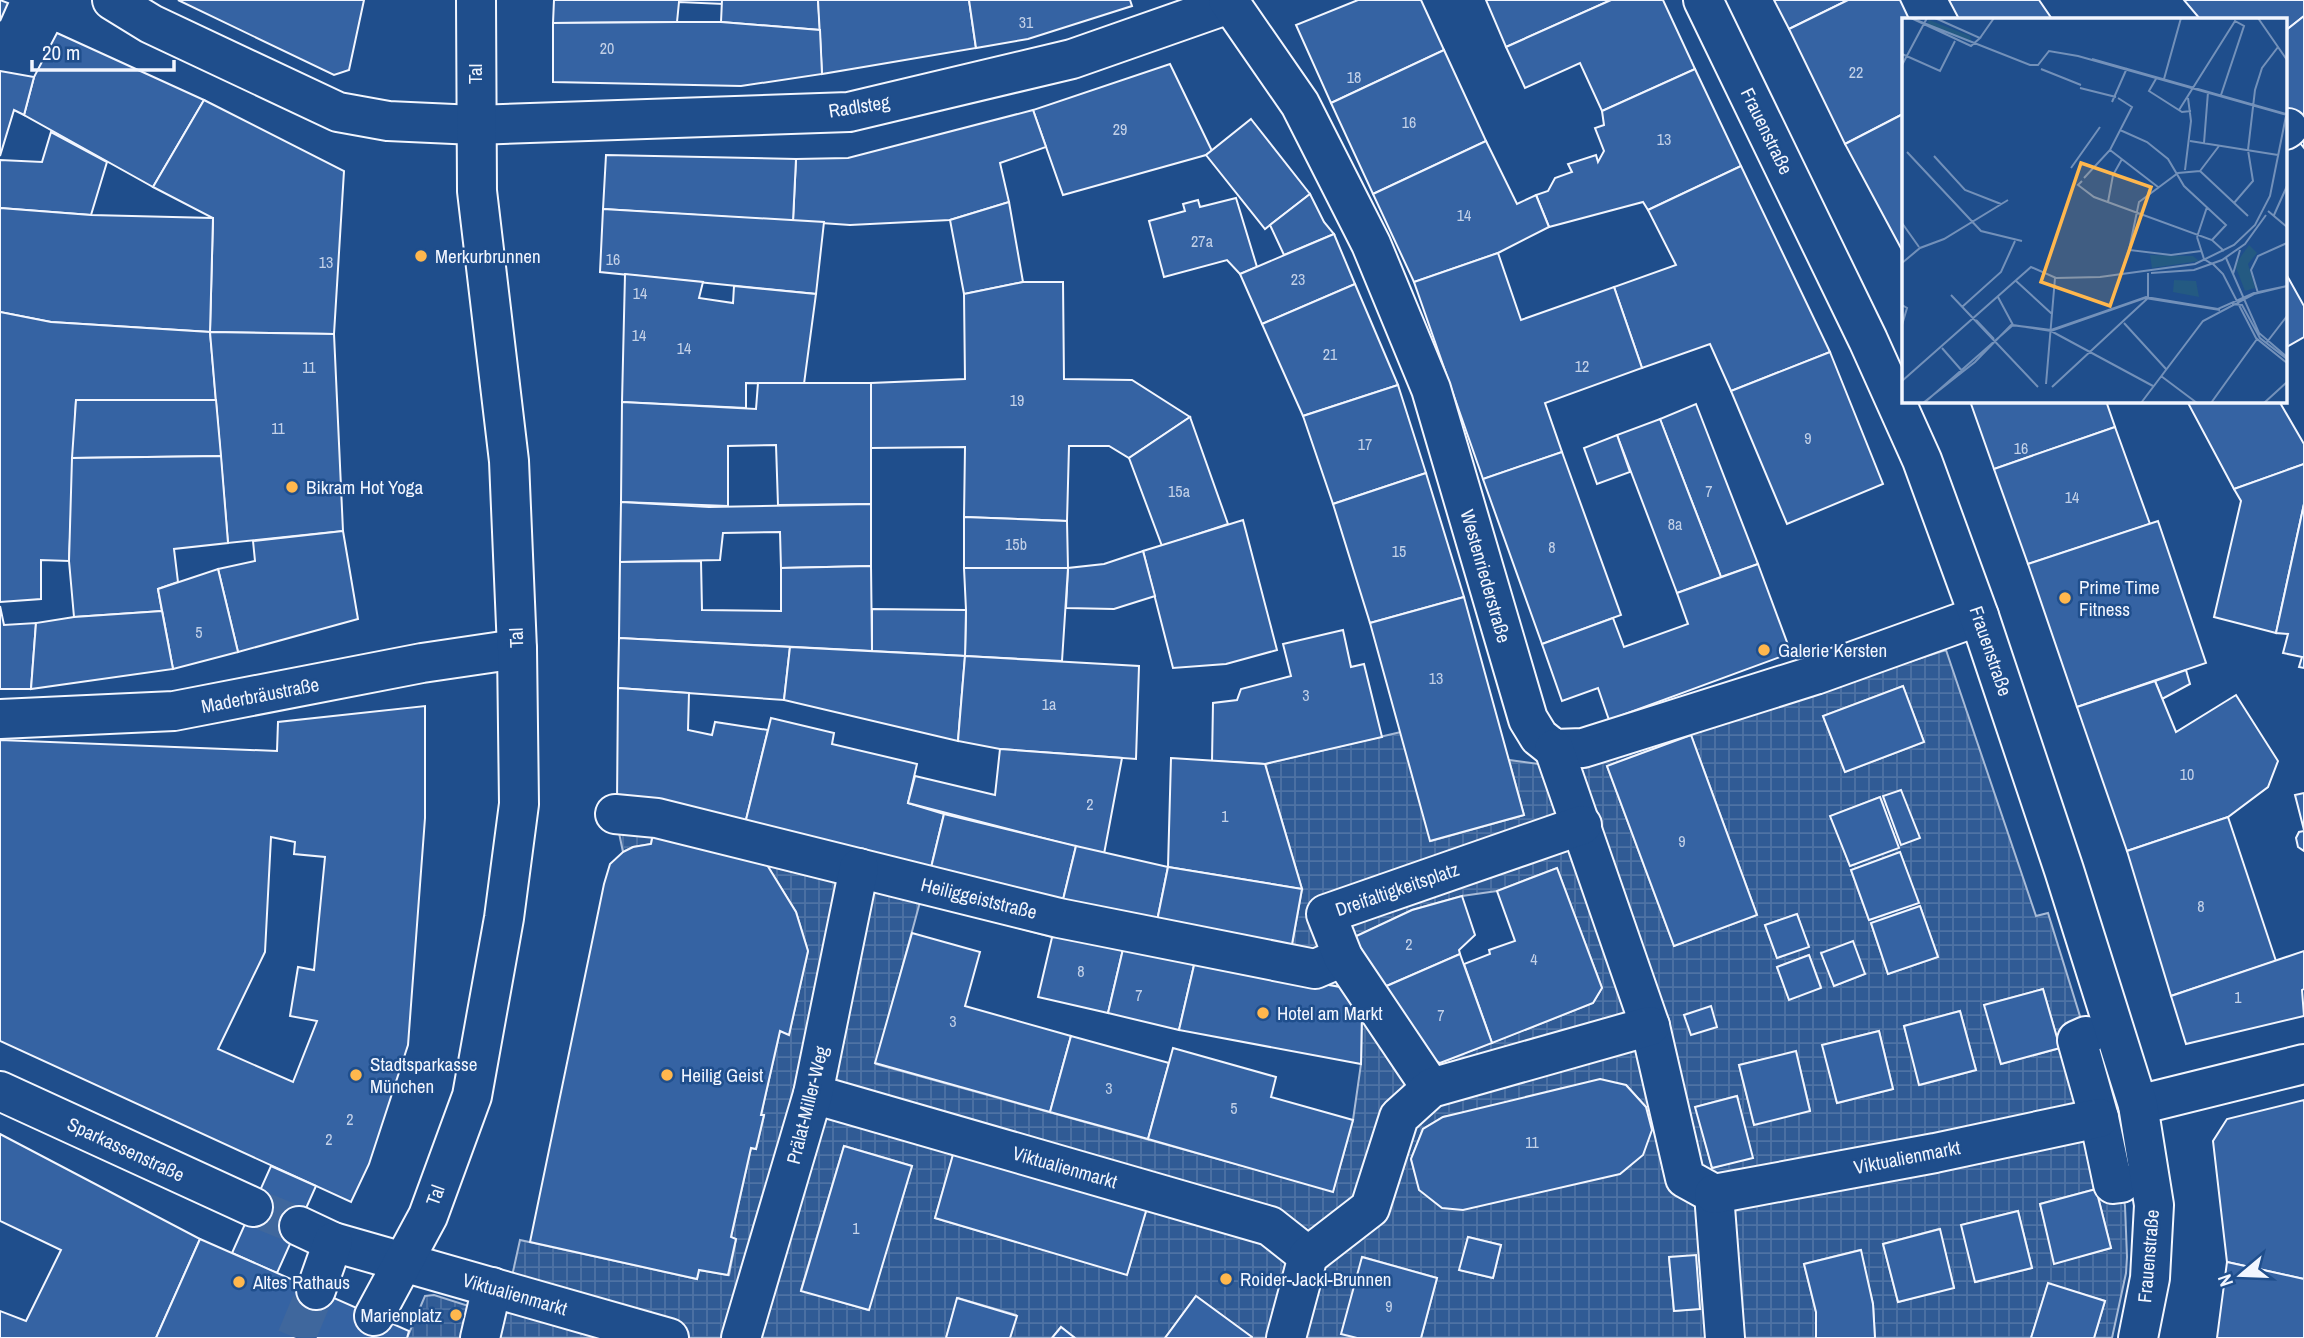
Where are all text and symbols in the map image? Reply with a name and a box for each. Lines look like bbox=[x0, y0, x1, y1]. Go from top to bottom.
house number: 31 bbox=[1019, 11, 1034, 33]
inset map bbox=[1902, 18, 2286, 402]
scale bar bbox=[32, 28, 173, 72]
house number: 20 bbox=[600, 37, 614, 59]
text: 20 m bbox=[42, 38, 80, 67]
house number: 22 bbox=[1849, 61, 1863, 83]
street label: Tal bbox=[462, 64, 488, 84]
house number: 18 bbox=[1347, 66, 1361, 88]
street label: Frauenstraße bbox=[1735, 83, 1799, 179]
street label: Radlsteg bbox=[827, 88, 892, 124]
house number: 16 bbox=[1402, 111, 1416, 133]
house number: 29 bbox=[1113, 118, 1127, 140]
house number: 13 bbox=[1657, 128, 1671, 150]
house number: 14 bbox=[1457, 204, 1471, 226]
house number: 27a bbox=[1191, 230, 1214, 252]
place label: Merkurbrunnen bbox=[435, 243, 541, 269]
marker: Merkurbrunnen bbox=[413, 248, 429, 264]
house number: 16 bbox=[606, 248, 620, 270]
house number: 13 bbox=[319, 251, 333, 273]
house number: 23 bbox=[1291, 268, 1305, 290]
house number: 14 bbox=[633, 282, 647, 304]
house number: 14 bbox=[632, 324, 646, 346]
house number: 14 bbox=[677, 337, 691, 359]
house number: 21 bbox=[1323, 343, 1338, 365]
house number: 12 bbox=[1575, 355, 1589, 377]
house number: 11 bbox=[302, 356, 317, 378]
house number: 19 bbox=[1010, 389, 1024, 411]
house number: 11 bbox=[271, 417, 286, 439]
house number: 9 bbox=[1804, 427, 1812, 449]
house number: 17 bbox=[1358, 433, 1372, 455]
house number: 16 bbox=[2014, 437, 2028, 459]
place label: Bikram Hot Yoga bbox=[306, 474, 423, 500]
marker: Bikram Hot Yoga bbox=[284, 479, 300, 495]
house number: 15a bbox=[1168, 480, 1191, 502]
house number: 7 bbox=[1705, 480, 1713, 502]
house number: 14 bbox=[2065, 486, 2079, 508]
street label: Westenriederstraße bbox=[1455, 506, 1517, 646]
house number: 8a bbox=[1668, 513, 1683, 535]
house number: 15b bbox=[1005, 533, 1027, 555]
house number: 8 bbox=[1548, 536, 1556, 558]
house number: 15 bbox=[1392, 540, 1406, 562]
place label: Prime Time Fitness bbox=[2079, 574, 2160, 622]
marker: Prime Time Fitness bbox=[2057, 590, 2073, 606]
street label: Frauenstraße bbox=[1963, 603, 2019, 699]
house number: 5 bbox=[195, 621, 203, 643]
street label: Tal bbox=[503, 627, 529, 649]
place label: Galerie Kersten bbox=[1778, 637, 1887, 663]
marker: Galerie Kersten bbox=[1756, 642, 1772, 658]
house number: 13 bbox=[1429, 667, 1443, 689]
street label: Maderbräustraße bbox=[199, 671, 321, 719]
house number: 3 bbox=[1302, 684, 1310, 706]
house number: 1a bbox=[1042, 693, 1057, 715]
house number: 10 bbox=[2180, 763, 2194, 785]
house number: 2 bbox=[1086, 793, 1094, 815]
house number: 1 bbox=[1221, 805, 1229, 827]
house number: 9 bbox=[1678, 830, 1686, 852]
street label: Dreifaltigkeitsplatz bbox=[1332, 856, 1462, 922]
street label: Heiliggeiststraße bbox=[918, 871, 1040, 925]
house number: 8 bbox=[2197, 895, 2205, 917]
house number: 2 bbox=[1405, 933, 1413, 955]
house number: 4 bbox=[1530, 948, 1538, 970]
house number: 8 bbox=[1077, 960, 1085, 982]
house number: 7 bbox=[1135, 984, 1143, 1006]
house number: 1 bbox=[2234, 986, 2242, 1008]
place label: Hotel am Markt bbox=[1277, 1000, 1383, 1026]
house number: 7 bbox=[1437, 1004, 1445, 1026]
marker: Hotel am Markt bbox=[1255, 1005, 1271, 1021]
house number: 3 bbox=[949, 1010, 957, 1032]
street label: Prälat-Miller-Weg bbox=[780, 1043, 834, 1167]
place label: Stadtsparkasse München bbox=[370, 1051, 477, 1099]
place label: Heilig Geist bbox=[681, 1062, 764, 1088]
marker: Stadtsparkasse München bbox=[348, 1067, 364, 1083]
marker: Heilig Geist bbox=[659, 1067, 675, 1083]
house number: 3 bbox=[1105, 1077, 1113, 1099]
house number: 5 bbox=[1230, 1097, 1238, 1119]
house number: 2 bbox=[346, 1108, 354, 1130]
street label: Sparkassenstraße bbox=[63, 1111, 189, 1187]
house number: 2 bbox=[325, 1128, 333, 1150]
house number: 11 bbox=[1525, 1131, 1540, 1153]
street label: Viktualienmarkt bbox=[1852, 1134, 1963, 1180]
street label: Viktualienmarkt bbox=[1010, 1140, 1121, 1195]
street label: Tal bbox=[419, 1181, 451, 1209]
street label: Frauenstraße bbox=[2131, 1208, 2165, 1304]
house number: 1 bbox=[852, 1217, 860, 1239]
north arrow bbox=[2206, 1240, 2276, 1310]
place label: Roider-Jackl-Brunnen bbox=[1240, 1266, 1392, 1292]
street label: Viktualienmarkt bbox=[460, 1267, 571, 1322]
place label: Altes Rathaus bbox=[252, 1269, 350, 1295]
marker: Roider-Jackl-Brunnen bbox=[1218, 1271, 1234, 1287]
text: N bbox=[2211, 1271, 2239, 1290]
marker: Altes Rathaus bbox=[231, 1274, 247, 1290]
house number: 9 bbox=[1385, 1295, 1393, 1317]
place label: Marienplatz bbox=[361, 1302, 442, 1328]
marker: Marienplatz bbox=[448, 1307, 464, 1323]

